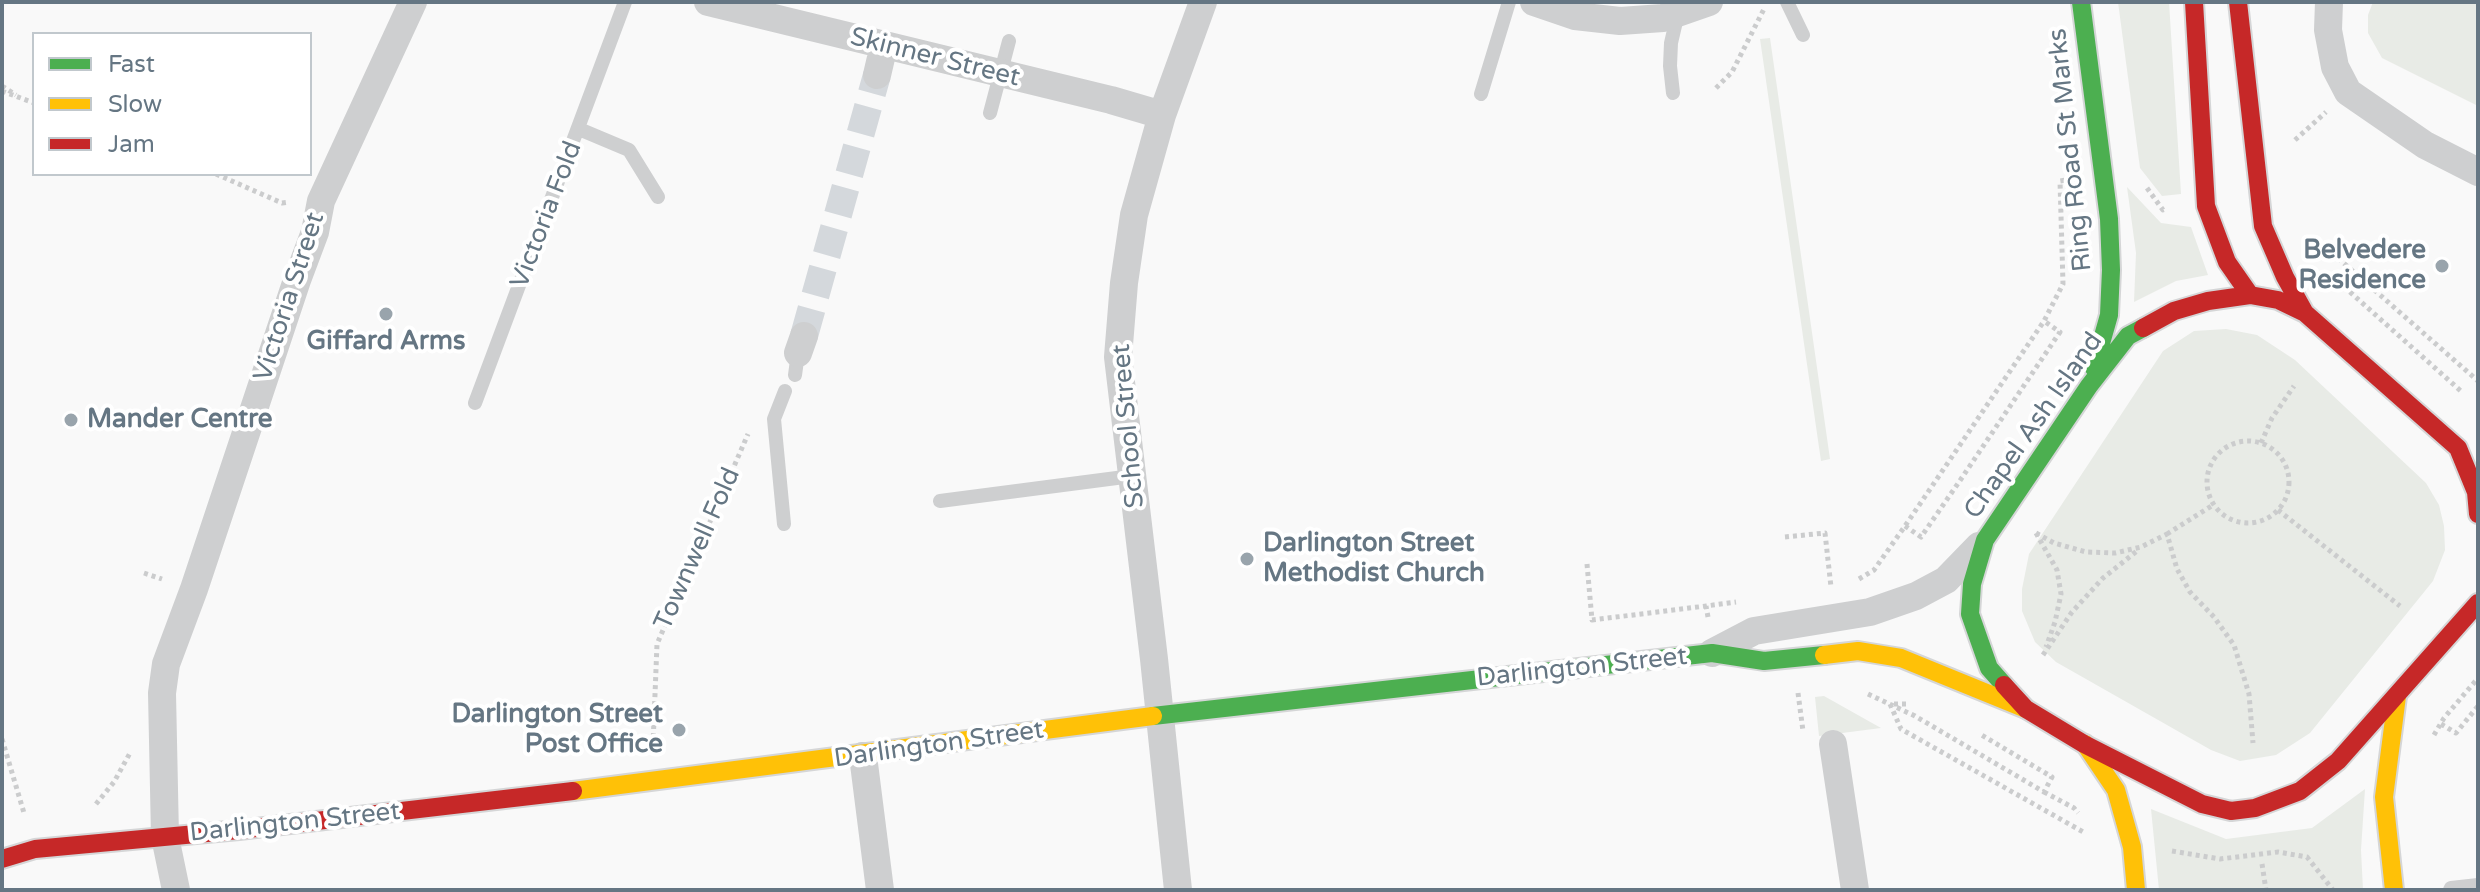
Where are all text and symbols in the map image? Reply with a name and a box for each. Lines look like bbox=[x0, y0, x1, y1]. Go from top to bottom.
street label: Skinner Street bbox=[847, 22, 1023, 94]
street label: Ring Road St Marks bbox=[2043, 27, 2099, 273]
legend bbox=[32, 32, 312, 176]
text: Fast bbox=[108, 50, 155, 79]
text: Slow bbox=[108, 90, 162, 119]
text: Jam bbox=[108, 130, 155, 159]
street label: Victoria Fold bbox=[505, 137, 589, 293]
street label: Victoria Street bbox=[248, 209, 332, 385]
place label: Belvedere Residence bbox=[2298, 235, 2426, 296]
marker: Belvedere Residence bbox=[2433, 257, 2451, 275]
marker: Giffard Arms bbox=[377, 305, 395, 323]
place label: Giffard Arms bbox=[307, 326, 465, 358]
street label: Chapel Ash Island bbox=[1958, 327, 2110, 525]
street label: School Street bbox=[1106, 343, 1152, 509]
place label: Mander Centre bbox=[87, 404, 273, 436]
marker: Mander Centre bbox=[62, 411, 80, 429]
street label: Townwell Fold bbox=[648, 463, 748, 635]
place label: Darlington Street Methodist Church bbox=[1263, 528, 1485, 590]
marker: Darlington Street Methodist Church bbox=[1238, 550, 1256, 568]
street label: Darlington Street bbox=[1475, 641, 1689, 695]
place label: Darlington Street Post Office bbox=[452, 699, 663, 760]
street label: Darlington Street bbox=[832, 715, 1046, 775]
marker: Darlington Street Post Office bbox=[670, 721, 688, 739]
street label: Darlington Street bbox=[188, 796, 402, 850]

